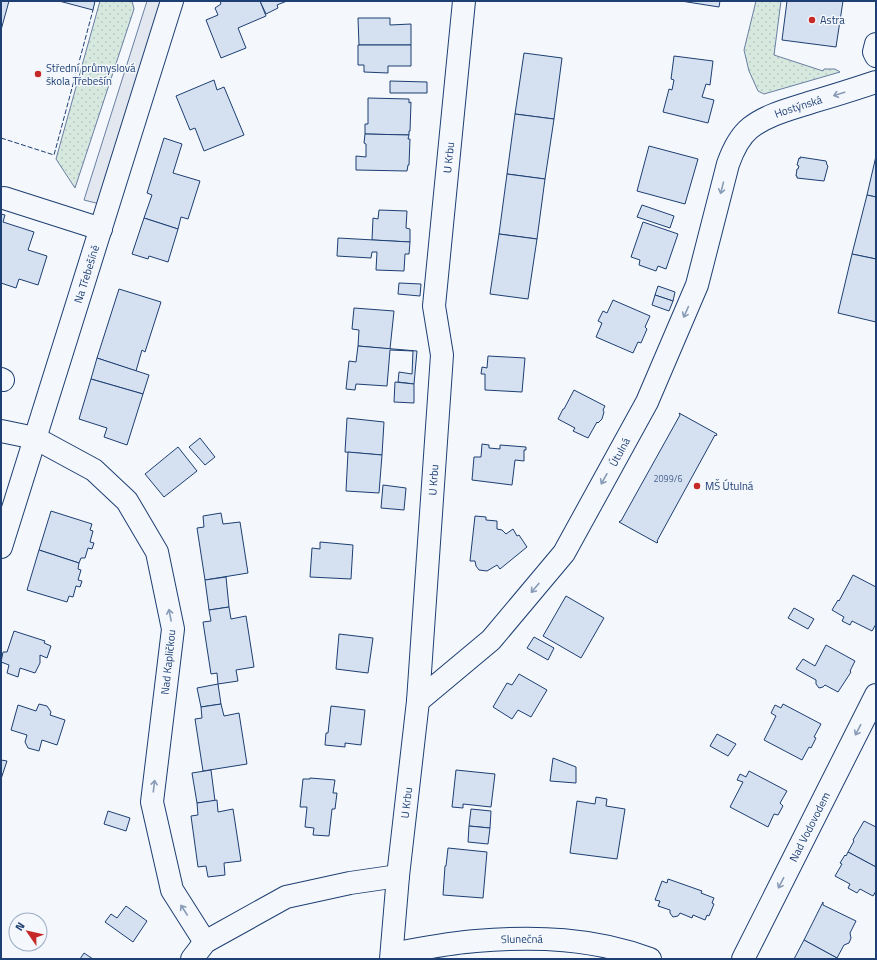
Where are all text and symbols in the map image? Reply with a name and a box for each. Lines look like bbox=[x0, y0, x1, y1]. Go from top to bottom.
place label: Astra bbox=[820, 12, 845, 28]
marker: Astra bbox=[807, 15, 817, 25]
place label: Střední průmyslová škola Třebešín bbox=[46, 60, 136, 89]
marker: Střední průmyslová škola Třebešín bbox=[33, 69, 43, 79]
street label: Hostýnská bbox=[772, 91, 824, 122]
one-way arrow bbox=[832, 91, 845, 98]
street label: U Krbu bbox=[439, 141, 458, 174]
one-way arrow bbox=[718, 181, 725, 194]
street label: Na Třebešíně bbox=[70, 243, 103, 305]
one-way arrow bbox=[682, 306, 689, 318]
street label: Útulná bbox=[605, 434, 634, 469]
street label: U Krbu bbox=[424, 464, 442, 496]
house number: 2099/6 bbox=[654, 472, 682, 485]
one-way arrow bbox=[600, 473, 608, 485]
place label: MŠ Útulná bbox=[705, 478, 754, 494]
marker: MŠ Útulná bbox=[692, 481, 702, 491]
one-way arrow bbox=[530, 583, 539, 594]
one-way arrow bbox=[165, 609, 173, 622]
street label: Nad Kapličkou bbox=[157, 629, 179, 695]
one-way arrow bbox=[854, 724, 861, 736]
one-way arrow bbox=[150, 780, 158, 793]
street label: U Krbu bbox=[397, 786, 416, 819]
street label: Nad Vodovodem bbox=[785, 789, 834, 864]
one-way arrow bbox=[777, 877, 784, 889]
one-way arrow bbox=[180, 904, 188, 916]
north arrow bbox=[8, 912, 48, 952]
text: N bbox=[11, 919, 28, 934]
street label: Slunečná bbox=[501, 931, 544, 947]

